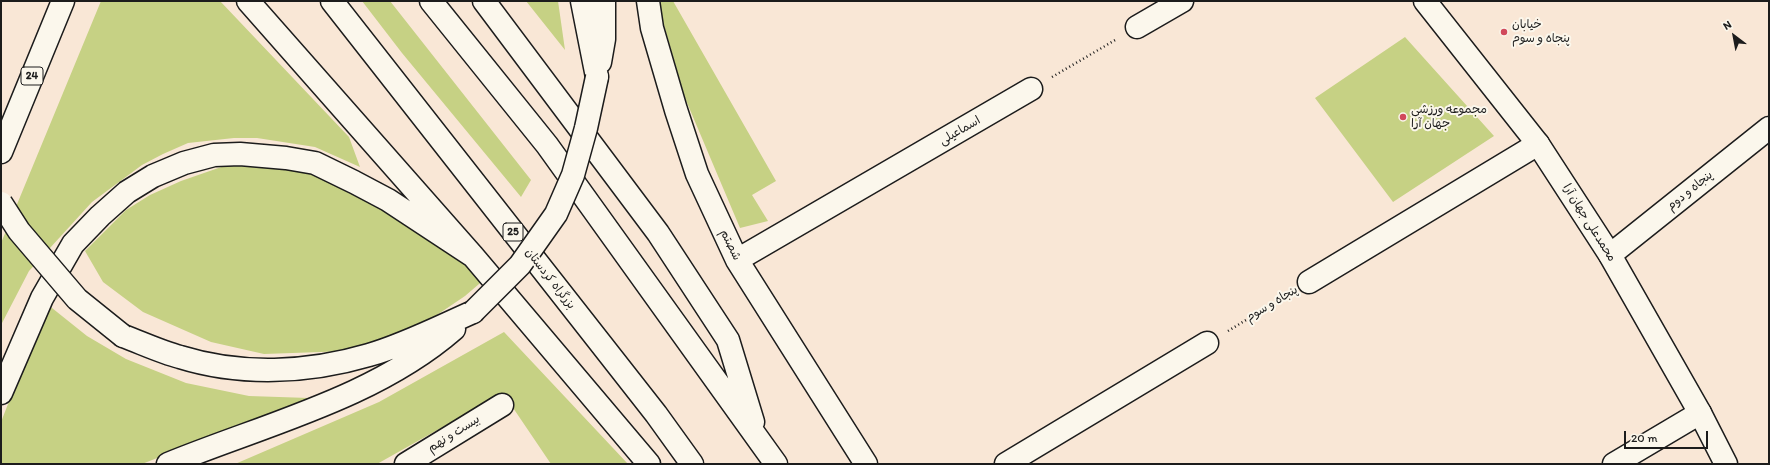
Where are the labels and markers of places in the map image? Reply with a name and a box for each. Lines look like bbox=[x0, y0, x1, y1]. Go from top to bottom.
place label: خیابان پنجاه و سوم bbox=[1512, 18, 1570, 46]
marker: خیابان پنجاه و سوم bbox=[1499, 27, 1509, 37]
place label: مجموعه ورزشی جهان آرا bbox=[1411, 103, 1487, 131]
marker: مجموعه ورزشی جهان آرا bbox=[1398, 112, 1408, 122]

